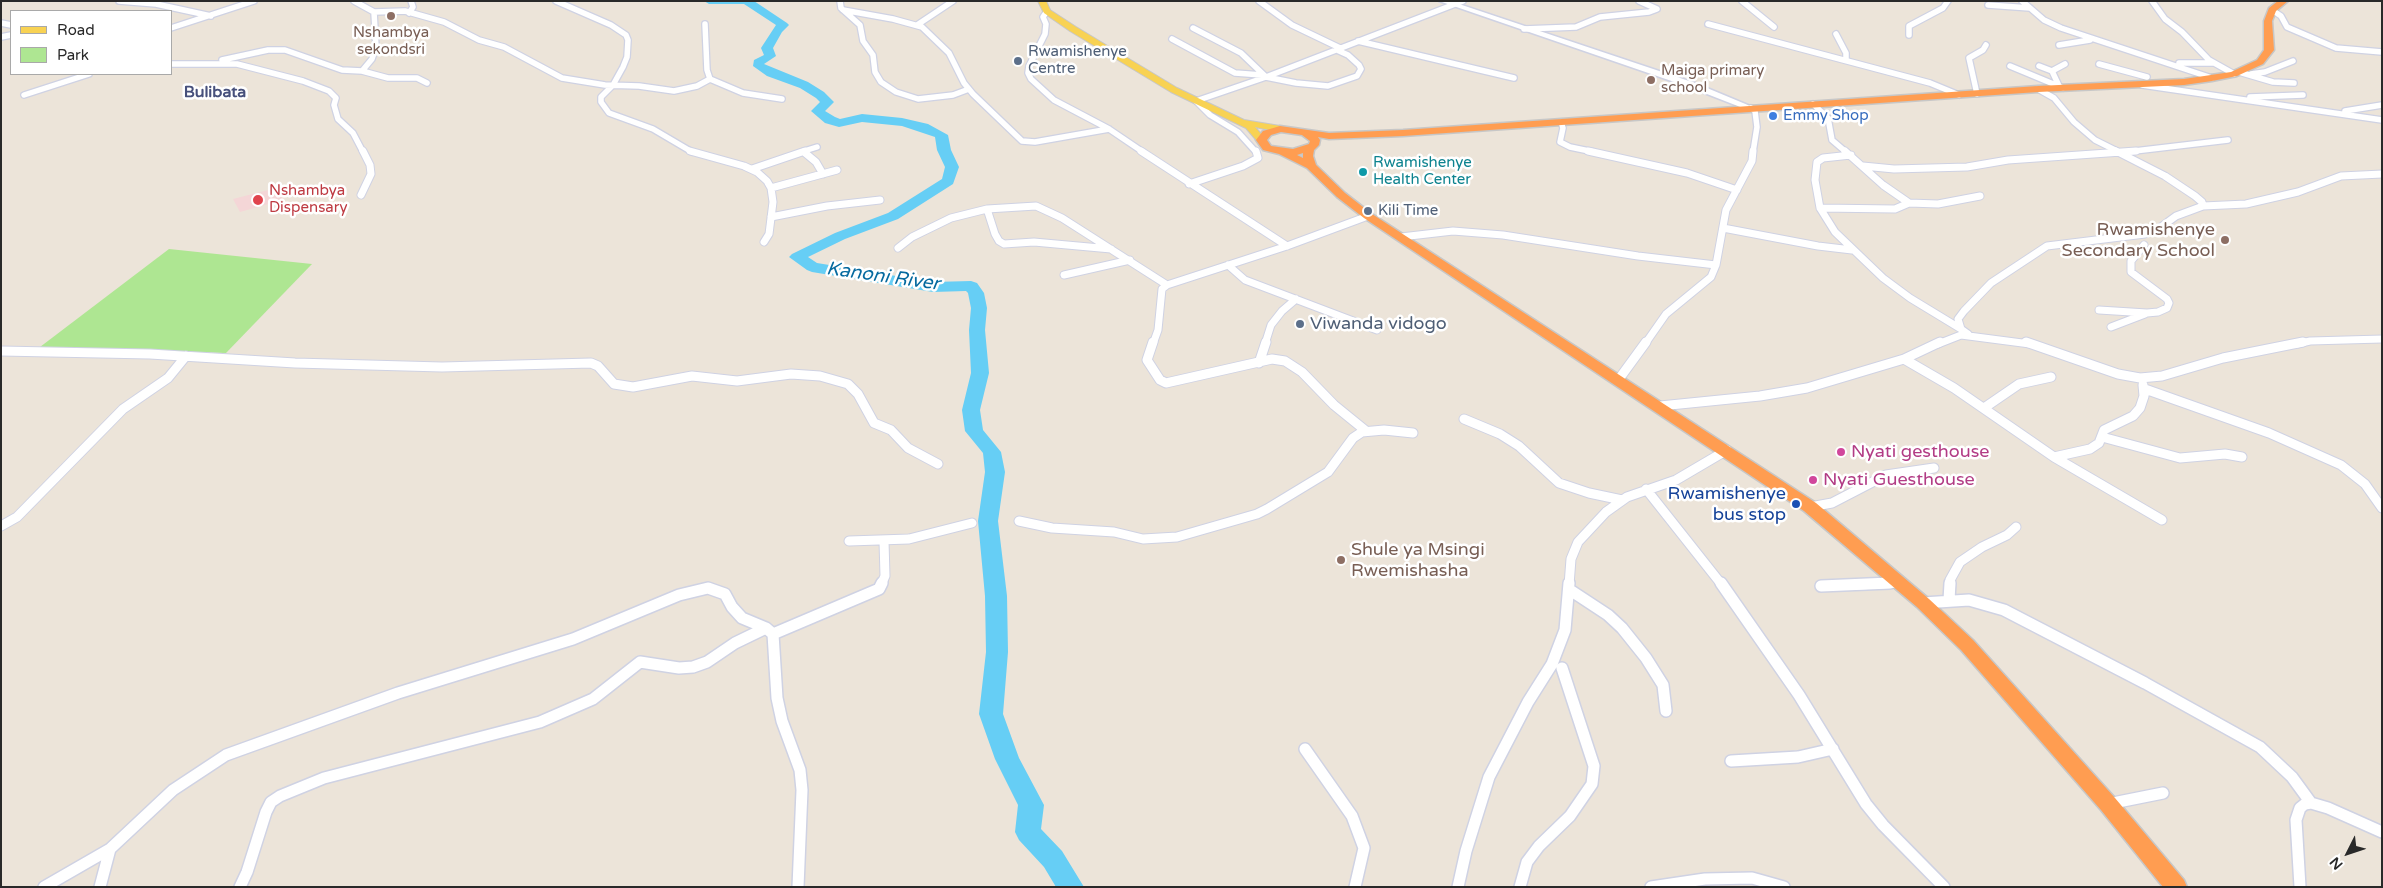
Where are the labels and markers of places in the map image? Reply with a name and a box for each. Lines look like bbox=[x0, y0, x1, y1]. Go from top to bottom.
marker: Nshambya sekondsri bbox=[385, 10, 397, 22]
place label: Nshambya sekondsri bbox=[353, 24, 429, 59]
place label: Rwamishenye Centre bbox=[1028, 43, 1127, 78]
marker: Rwamishenye Centre bbox=[1012, 55, 1024, 67]
place label: Maiga primary school bbox=[1661, 62, 1764, 97]
marker: Maiga primary school bbox=[1645, 74, 1657, 86]
place label: Emmy Shop bbox=[1783, 107, 1869, 125]
marker: Emmy Shop bbox=[1767, 110, 1779, 122]
place label: Rwamishenye Health Center bbox=[1373, 154, 1472, 189]
marker: Rwamishenye Health Center bbox=[1357, 166, 1369, 178]
place label: Nshambya Dispensary bbox=[269, 182, 348, 217]
marker: Nshambya Dispensary bbox=[251, 193, 265, 207]
place label: Kili Time bbox=[1378, 202, 1438, 220]
marker: Kili Time bbox=[1362, 205, 1374, 217]
place label: Rwamishenye Secondary School bbox=[2062, 219, 2215, 262]
marker: Rwamishenye Secondary School bbox=[2219, 234, 2231, 246]
place label: Viwanda vidogo bbox=[1310, 313, 1447, 335]
marker: Viwanda vidogo bbox=[1294, 318, 1306, 330]
place label: Nyati gesthouse bbox=[1851, 441, 1989, 463]
marker: Nyati gesthouse bbox=[1835, 446, 1847, 458]
place label: Nyati Guesthouse bbox=[1823, 469, 1975, 491]
marker: Nyati Guesthouse bbox=[1807, 474, 1819, 486]
place label: Rwamishenye bus stop bbox=[1668, 483, 1786, 526]
marker: Rwamishenye bus stop bbox=[1790, 498, 1802, 510]
place label: Shule ya Msingi Rwemishasha bbox=[1351, 539, 1485, 582]
marker: Shule ya Msingi Rwemishasha bbox=[1335, 554, 1347, 566]

